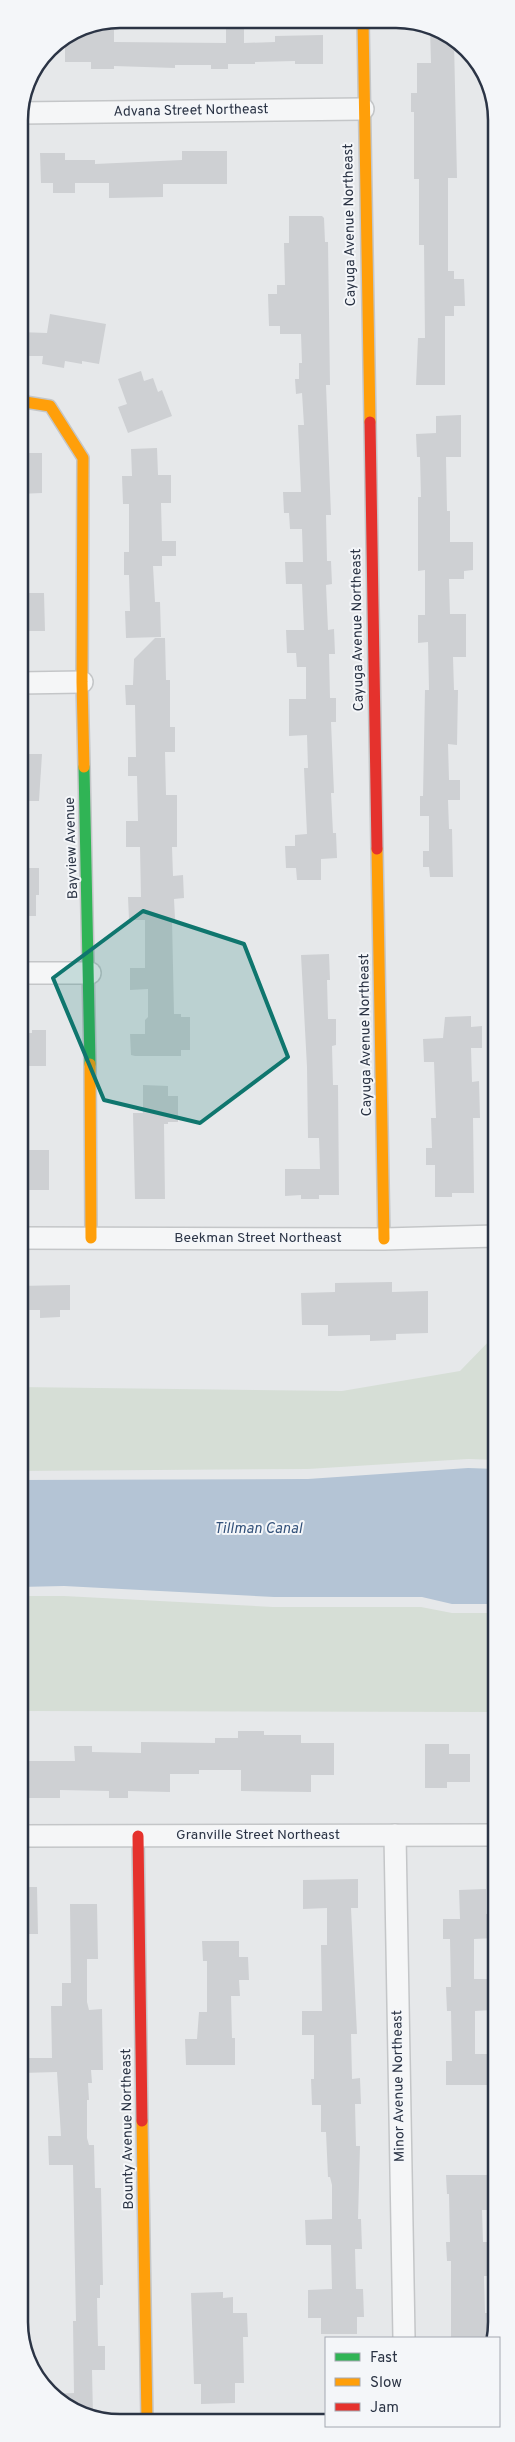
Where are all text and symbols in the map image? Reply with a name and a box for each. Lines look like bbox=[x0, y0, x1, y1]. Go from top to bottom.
street label: Advana Street Northeast bbox=[113, 101, 269, 121]
street label: Cayuga Avenue Northeast bbox=[340, 143, 360, 307]
street label: Cayuga Avenue Northeast bbox=[348, 548, 368, 712]
street label: Bayview Avenue bbox=[62, 797, 82, 899]
street label: Cayuga Avenue Northeast bbox=[356, 953, 376, 1117]
street label: Beekman Street Northeast bbox=[174, 1230, 342, 1247]
water label: Tillman Canal bbox=[214, 1520, 303, 1539]
street label: Granville Street Northeast bbox=[176, 1827, 340, 1844]
street label: Minor Avenue Northeast bbox=[389, 2010, 409, 2162]
street label: Bounty Avenue Northeast bbox=[118, 2048, 138, 2210]
legend bbox=[325, 2337, 500, 2427]
text: Fast bbox=[370, 2349, 398, 2368]
text: Slow bbox=[370, 2374, 402, 2393]
text: Jam bbox=[370, 2399, 399, 2418]

